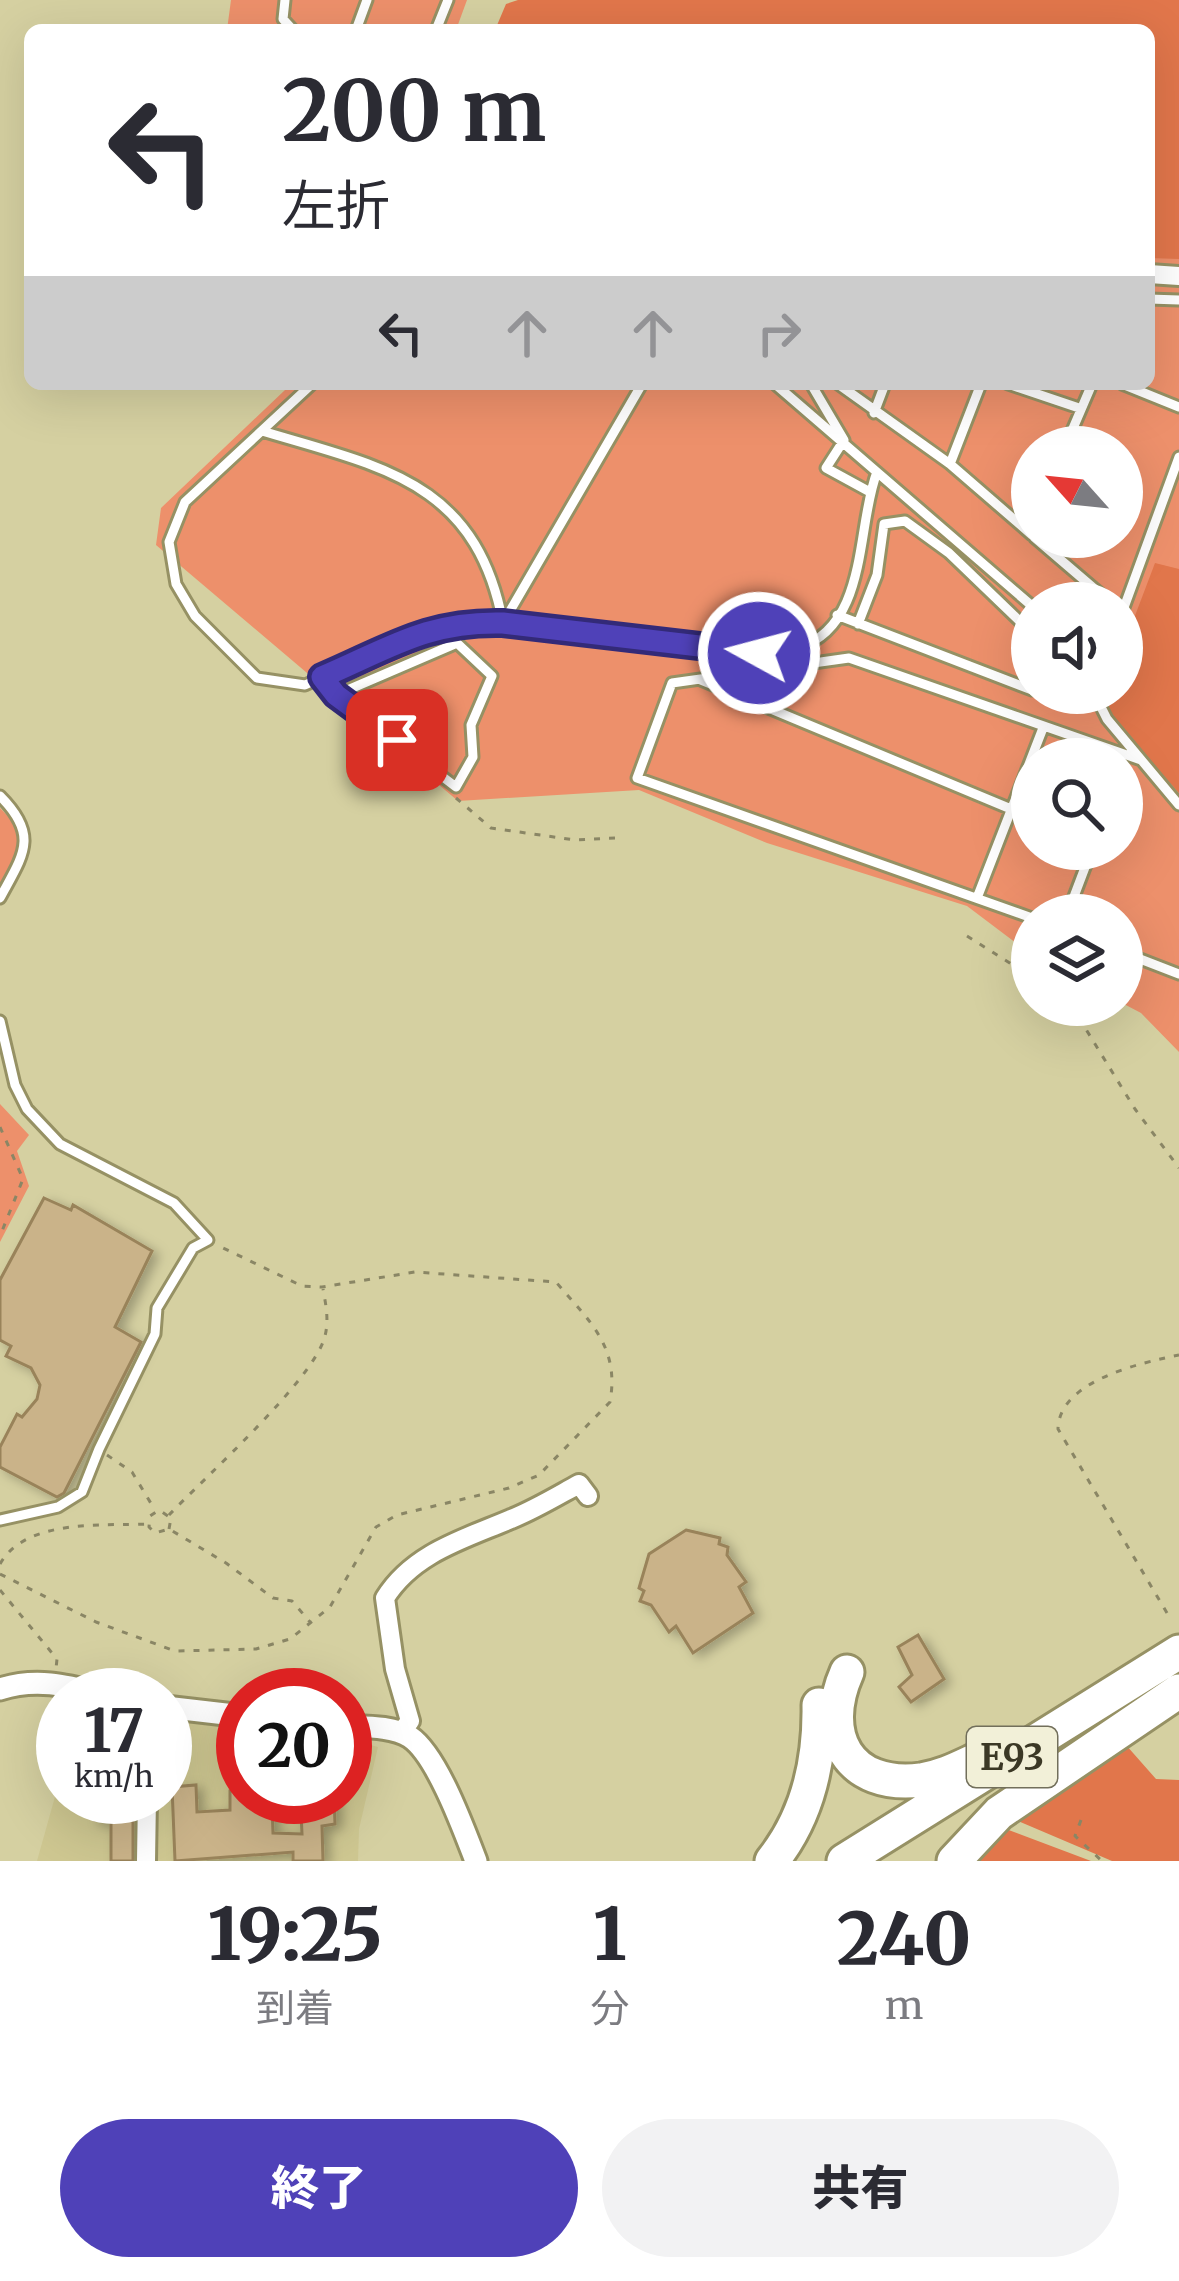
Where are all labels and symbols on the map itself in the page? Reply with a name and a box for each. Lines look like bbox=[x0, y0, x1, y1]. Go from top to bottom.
north arrow bbox=[1011, 426, 1143, 558]
position arrow bbox=[696, 590, 822, 716]
pin bbox=[346, 689, 448, 791]
speed limit sign: 20 bbox=[216, 1668, 372, 1824]
road number: E93 bbox=[967, 1727, 1057, 1787]

